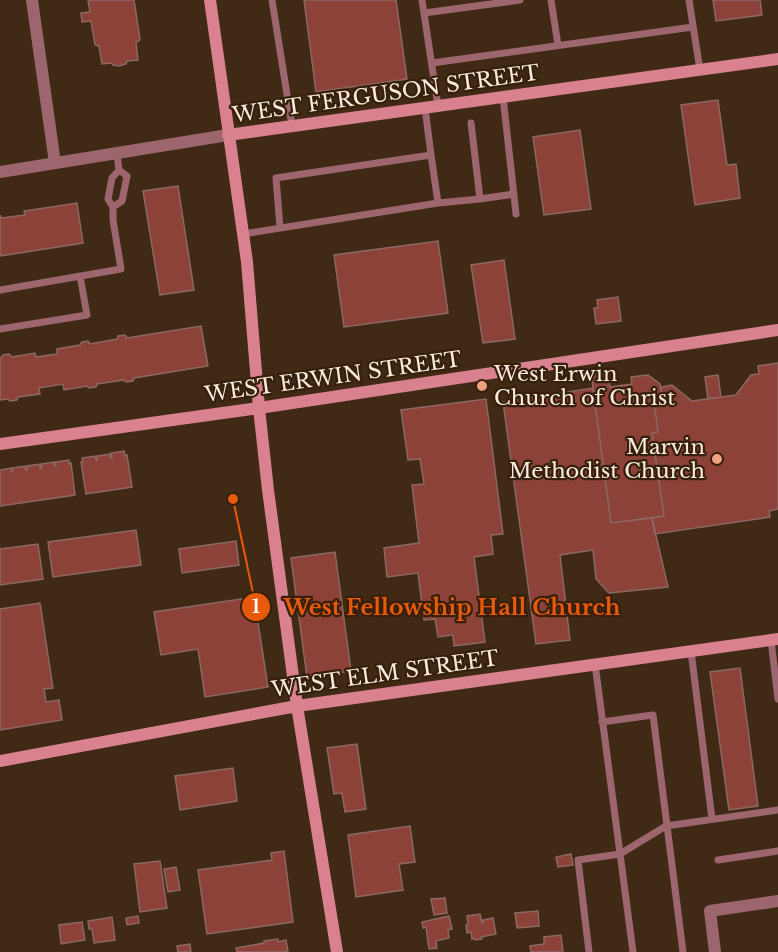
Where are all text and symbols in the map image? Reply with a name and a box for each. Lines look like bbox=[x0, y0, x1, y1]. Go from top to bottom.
street label: WEST FERGUSON STREET bbox=[230, 60, 541, 129]
street label: WEST ERWIN STREET bbox=[202, 346, 463, 408]
place label: West Erwin Church of Christ bbox=[493, 361, 675, 411]
marker: West Erwin Church of Christ bbox=[475, 379, 489, 393]
place label: Marvin Methodist Church bbox=[509, 434, 705, 484]
marker: Marvin Methodist Church bbox=[710, 452, 724, 466]
callout: West Fellowship Hall Church bbox=[241, 587, 632, 627]
text: West Fellowship Hall Church bbox=[282, 594, 621, 621]
text: 1 bbox=[252, 596, 260, 618]
street label: WEST ELM STREET bbox=[269, 645, 500, 703]

